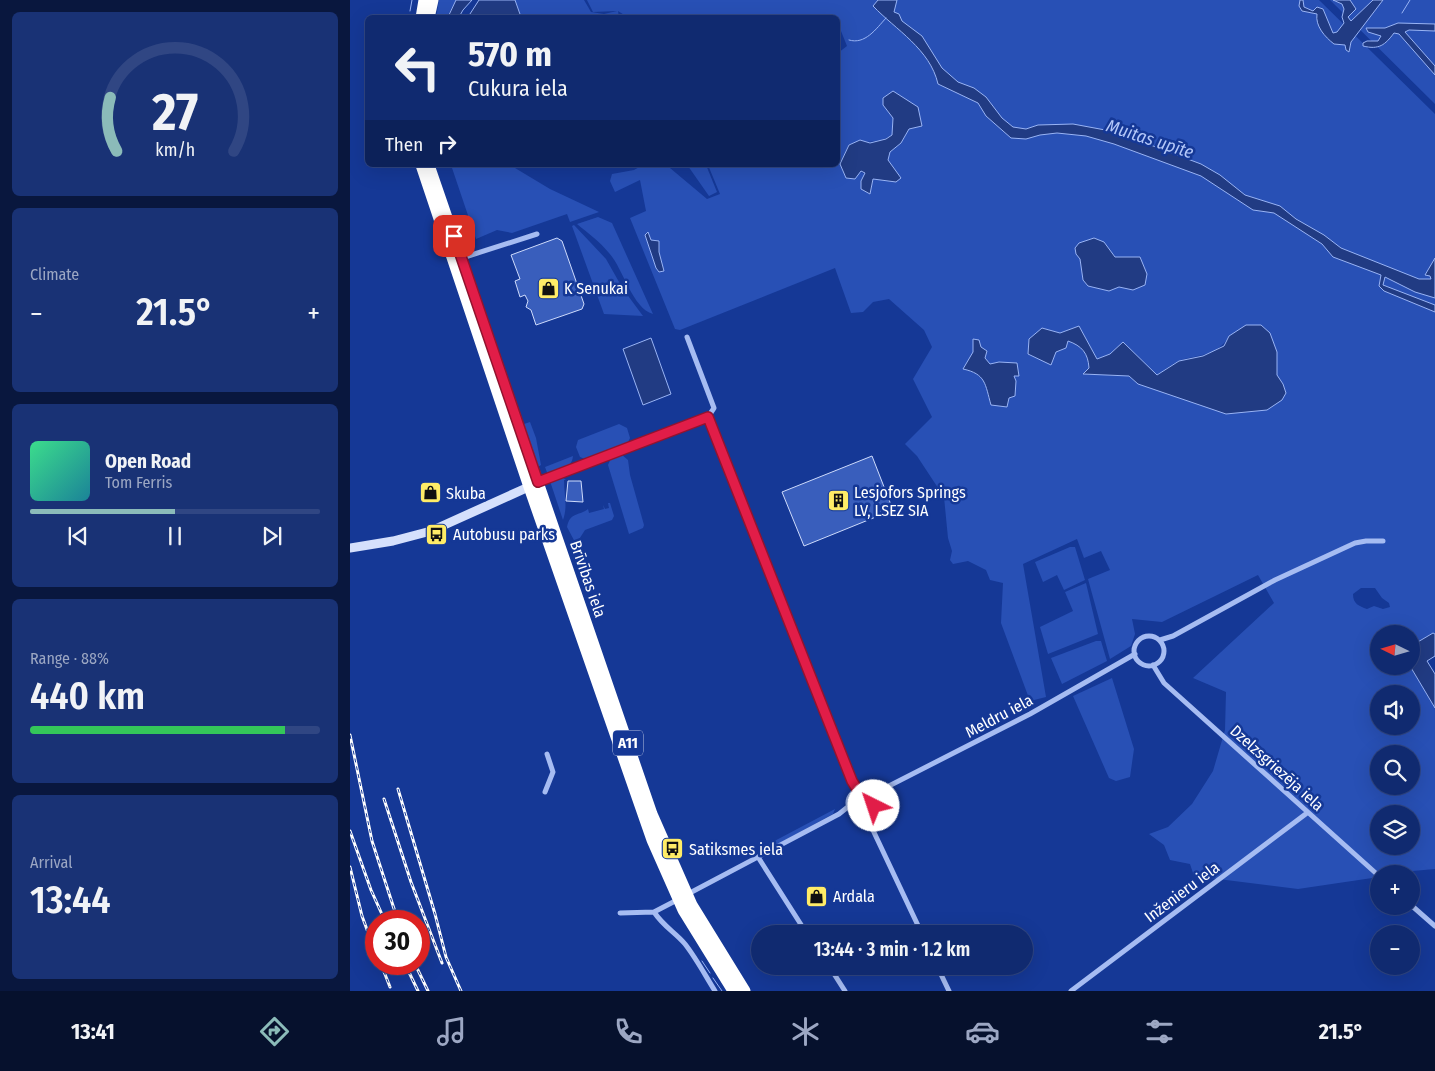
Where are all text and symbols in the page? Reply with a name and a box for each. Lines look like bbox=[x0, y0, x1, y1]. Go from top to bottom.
text: 570 m bbox=[468, 33, 552, 75]
icon: left bbox=[385, 35, 450, 100]
text: Cukura iela bbox=[468, 75, 568, 102]
text: 27 bbox=[151, 81, 198, 144]
water label: Muitas upīte bbox=[1104, 115, 1197, 164]
icon: right bbox=[433, 130, 461, 158]
text: Then bbox=[385, 133, 423, 156]
text: km/h bbox=[155, 139, 195, 161]
pin bbox=[433, 215, 475, 257]
icon: arrive bbox=[440, 222, 468, 250]
text: Climate bbox=[30, 265, 79, 284]
shop icon: K Senukai bbox=[536, 276, 560, 300]
place label: K Senukai bbox=[564, 279, 628, 298]
text: 21.5° bbox=[136, 289, 214, 335]
text: − bbox=[30, 297, 43, 330]
text: + bbox=[307, 297, 320, 330]
text: Open Road bbox=[105, 450, 191, 473]
text: Tom Ferris bbox=[105, 473, 172, 492]
shop icon: Skuba bbox=[418, 481, 442, 505]
place label: Lesjofors Springs LV, LSEZ SIA bbox=[854, 483, 966, 520]
place label: Skuba bbox=[446, 484, 486, 503]
building icon: Lesjofors Springs LV, LSEZ SIA bbox=[826, 489, 850, 513]
icon: previous bbox=[64, 522, 92, 550]
icon: pause bbox=[161, 522, 189, 550]
icon: next bbox=[258, 522, 286, 550]
bus stop icon: Autobusu parks bbox=[425, 522, 449, 546]
place label: Autobusu parks bbox=[453, 525, 555, 544]
street label: Brīvības iela bbox=[566, 538, 610, 620]
north arrow bbox=[1370, 625, 1420, 675]
map controls bbox=[1370, 625, 1420, 975]
text: Range · 88% bbox=[30, 649, 109, 668]
text: 440 km bbox=[30, 673, 145, 719]
button: sound bbox=[1370, 685, 1420, 735]
street label: Meldru iela bbox=[962, 690, 1036, 742]
street label: Dzelzsgriezēja iela bbox=[1226, 721, 1328, 815]
road number: A11 bbox=[613, 730, 643, 756]
button: search bbox=[1370, 745, 1420, 795]
position arrow bbox=[847, 779, 899, 831]
button: layers bbox=[1370, 805, 1420, 855]
bus stop icon: Satiksmes iela bbox=[661, 837, 685, 861]
place label: Satiksmes iela bbox=[689, 840, 783, 859]
text: Arrival bbox=[30, 853, 72, 872]
street label: Inženieru iela bbox=[1141, 858, 1223, 926]
button: + bbox=[1370, 865, 1420, 915]
text: 13:44 bbox=[30, 877, 111, 923]
shop icon: Ardala bbox=[805, 884, 829, 908]
place label: Ardala bbox=[833, 887, 875, 906]
speed limit sign: 30 bbox=[365, 910, 430, 975]
button: − bbox=[1370, 925, 1420, 975]
text: 13:44 · 3 min · 1.2 km bbox=[814, 938, 970, 961]
icon: directions bbox=[257, 1014, 292, 1049]
icon: music bbox=[434, 1014, 469, 1049]
icon: phone bbox=[611, 1014, 646, 1049]
icon: climate bbox=[788, 1014, 823, 1049]
icon: car bbox=[965, 1014, 1000, 1049]
icon: filters bbox=[1142, 1014, 1177, 1049]
text: 13:41 bbox=[71, 1018, 115, 1045]
text: 21.5° bbox=[1319, 1018, 1364, 1045]

